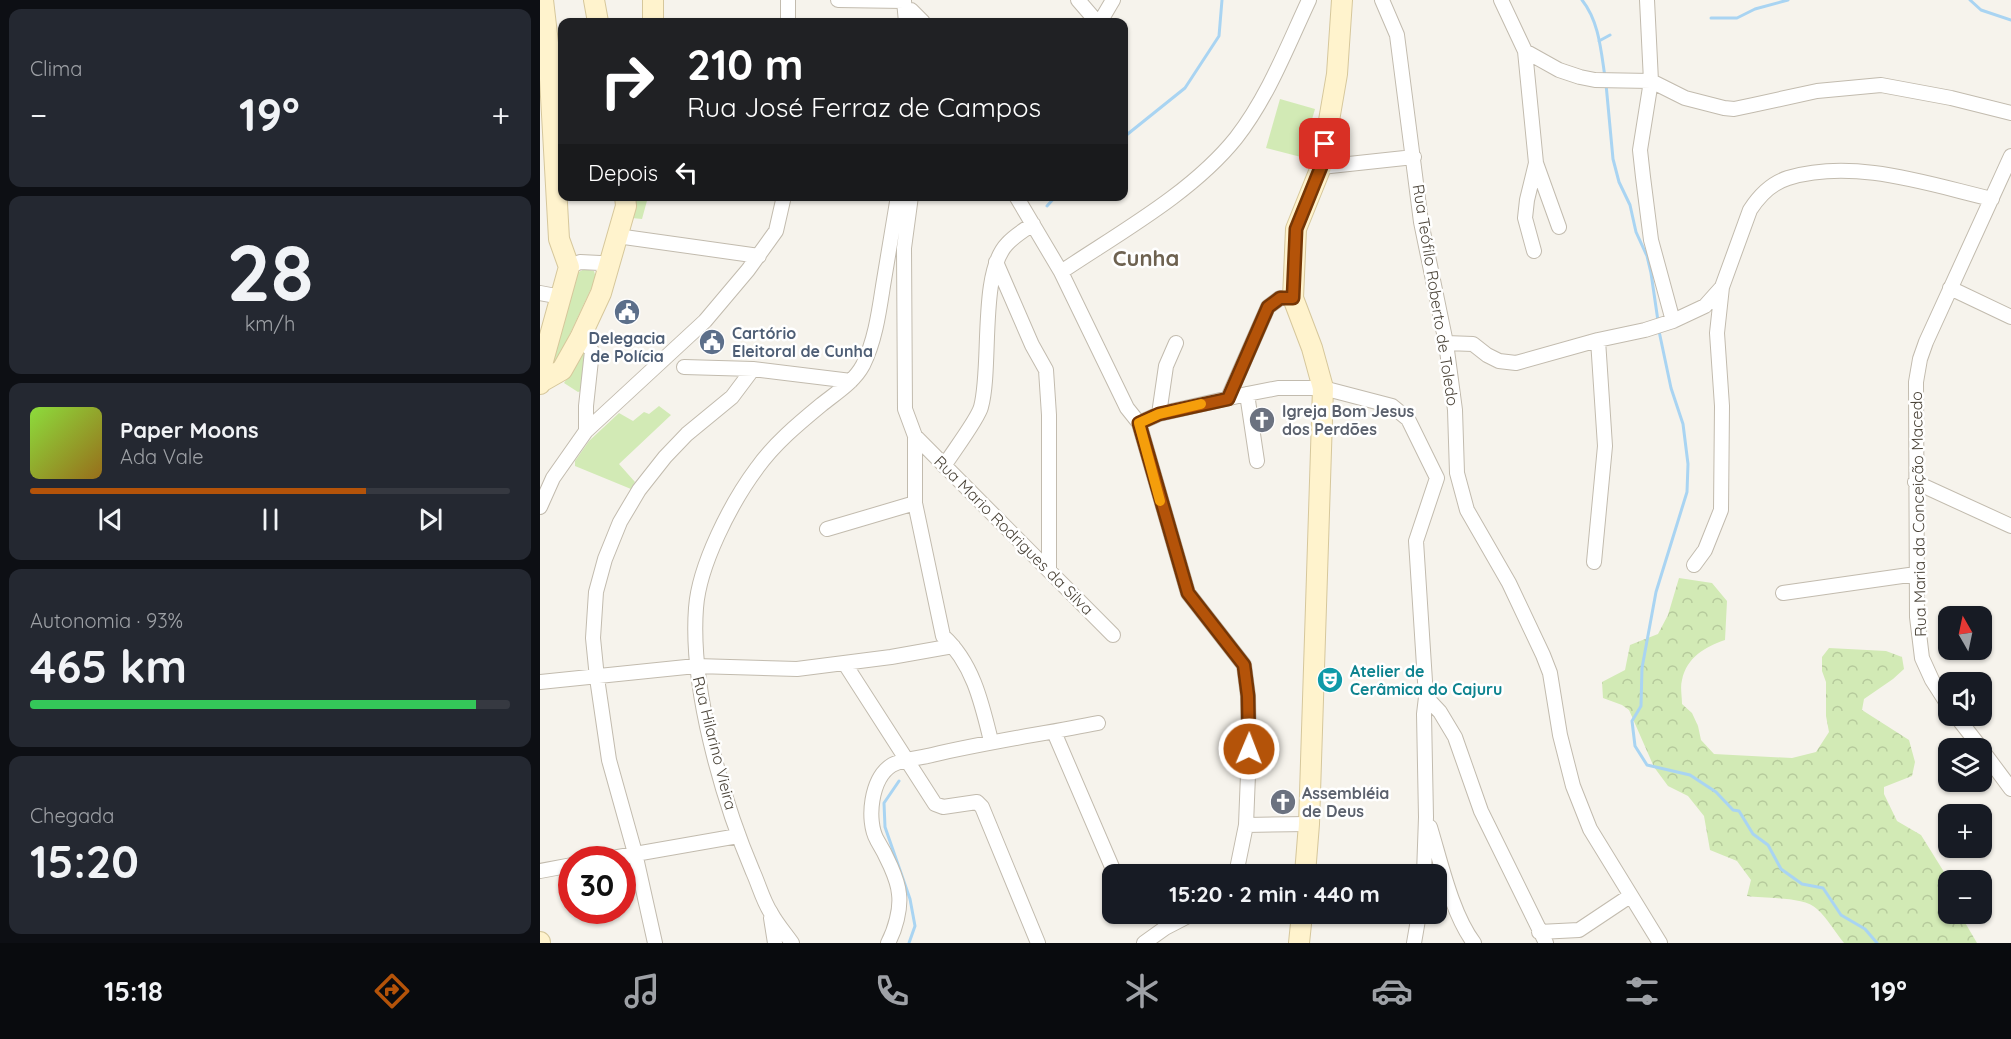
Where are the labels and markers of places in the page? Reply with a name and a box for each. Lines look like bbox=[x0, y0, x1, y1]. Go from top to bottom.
pin bbox=[1299, 118, 1350, 169]
public building icon: Delegacia de Polícia bbox=[612, 297, 642, 327]
place label: Cartório Eleitoral de Cunha bbox=[732, 323, 873, 361]
public building icon: Cartório Eleitoral de Cunha bbox=[697, 327, 727, 357]
place label: Delegacia de Polícia bbox=[589, 328, 665, 366]
place label: Igreja Bom Jesus dos Perdões bbox=[1282, 401, 1415, 439]
church icon: Igreja Bom Jesus dos Perdões bbox=[1247, 405, 1277, 435]
place label: Atelier de Cerâmica do Cajuru bbox=[1350, 661, 1502, 699]
theatre icon: Atelier de Cerâmica do Cajuru bbox=[1315, 665, 1345, 695]
place label: Assembléia de Deus bbox=[1302, 783, 1389, 821]
church icon: Assembléia de Deus bbox=[1268, 787, 1298, 817]

